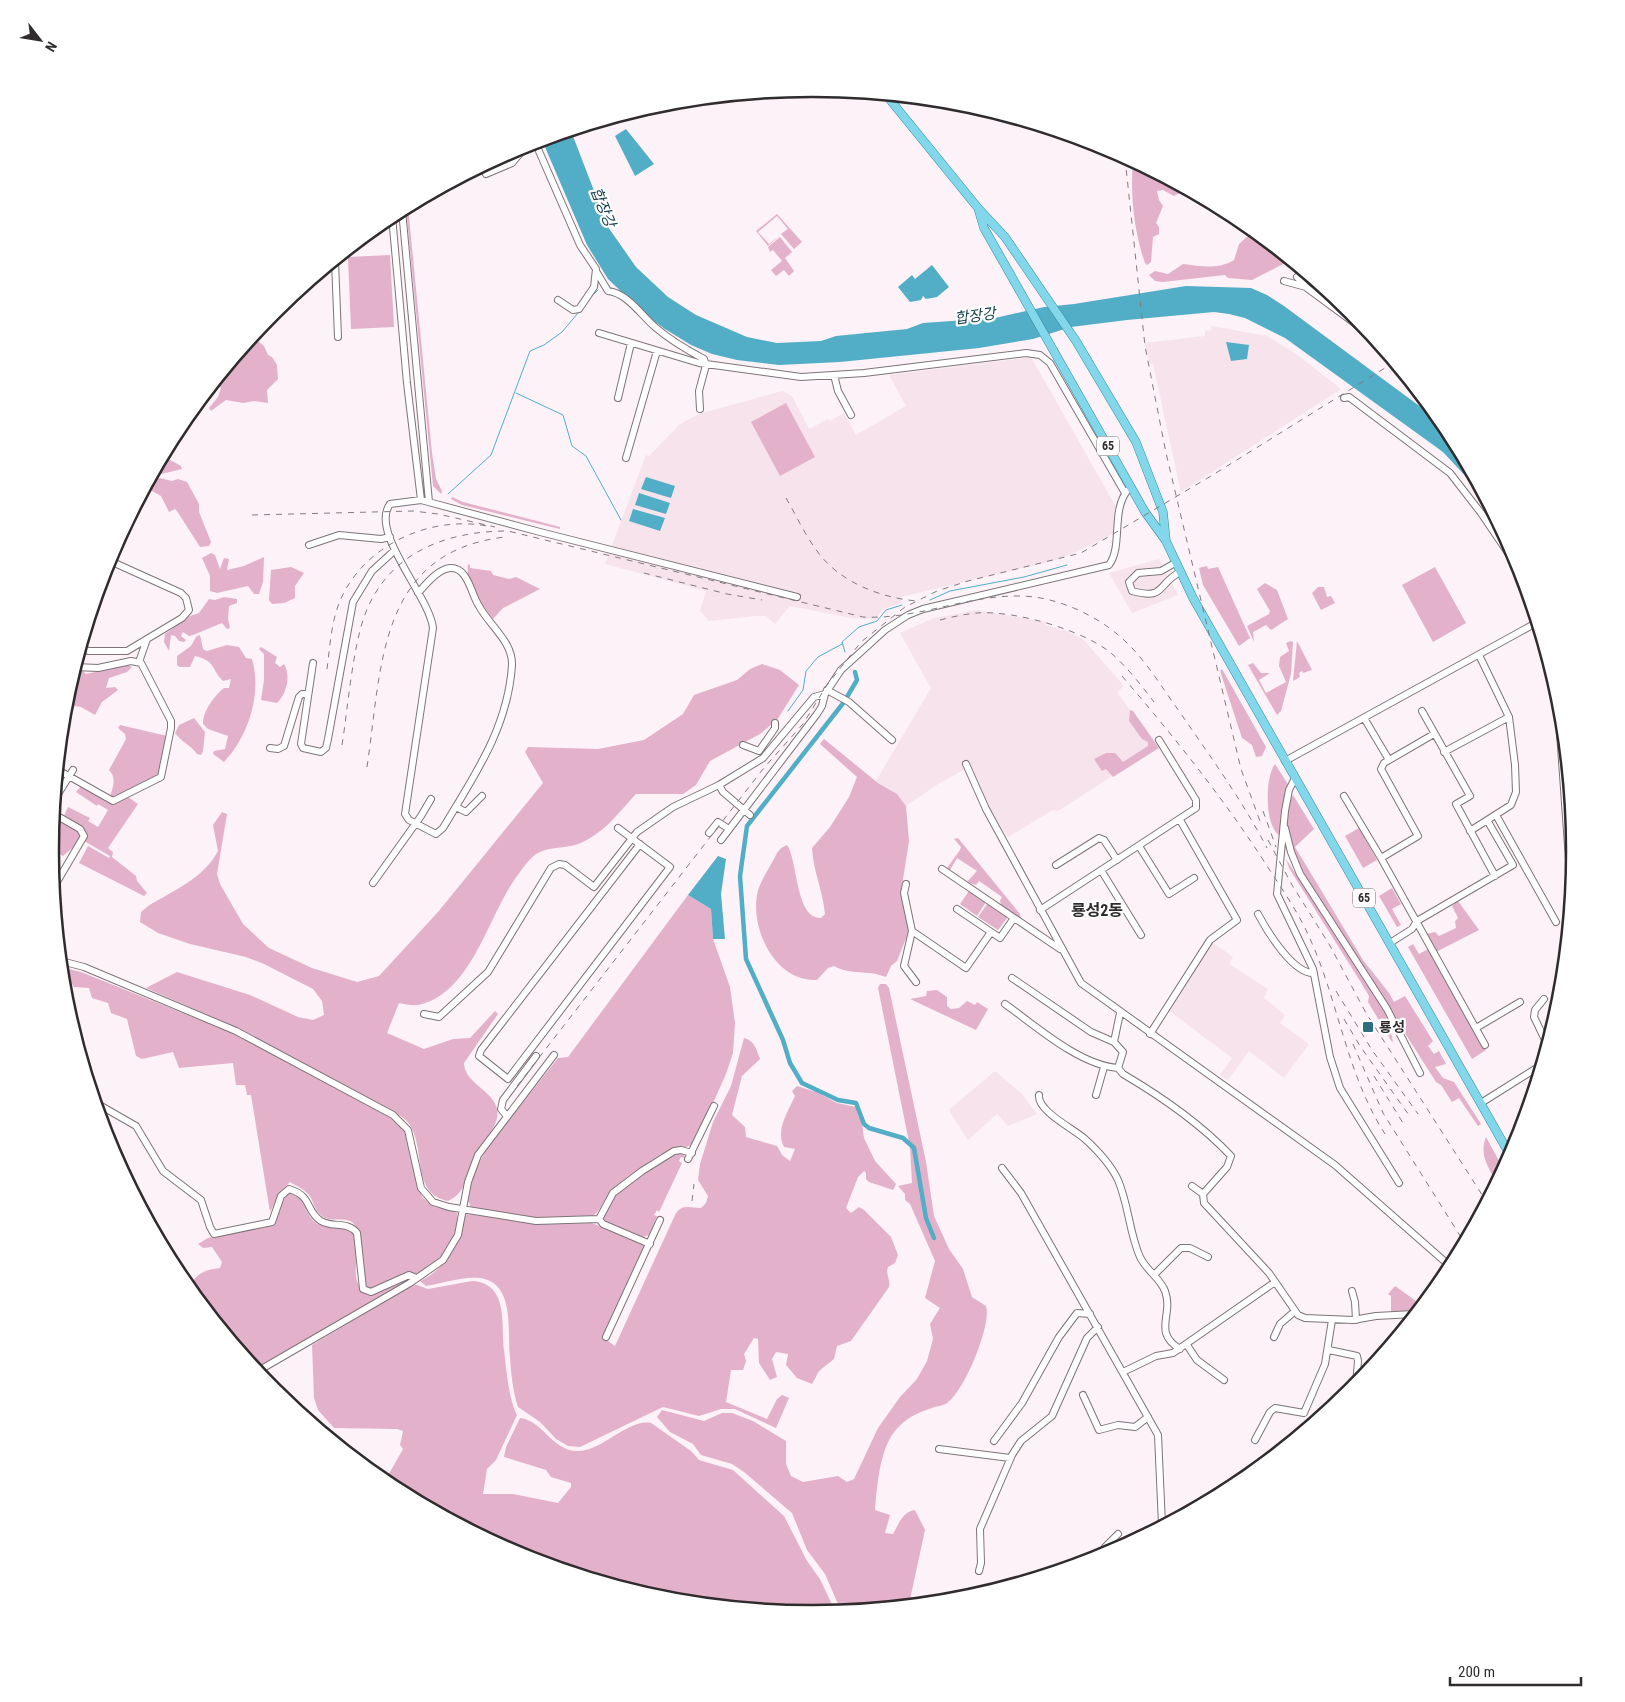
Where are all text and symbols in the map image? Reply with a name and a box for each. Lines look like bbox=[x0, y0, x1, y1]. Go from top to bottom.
north arrow bbox=[15, 15, 65, 65]
text: N bbox=[42, 39, 60, 54]
water label: 합장강 bbox=[587, 184, 620, 232]
water label: 합장강 bbox=[953, 304, 999, 328]
road number: 65 bbox=[1097, 436, 1119, 456]
road number: 65 bbox=[1353, 888, 1375, 908]
district label: 룡성2동 bbox=[1071, 901, 1123, 920]
place label: 룡성 bbox=[1379, 1019, 1405, 1035]
marker: 룡성 bbox=[1361, 1020, 1375, 1034]
scale bar bbox=[1450, 1654, 1581, 1686]
text: 200 m bbox=[1458, 1663, 1495, 1681]

